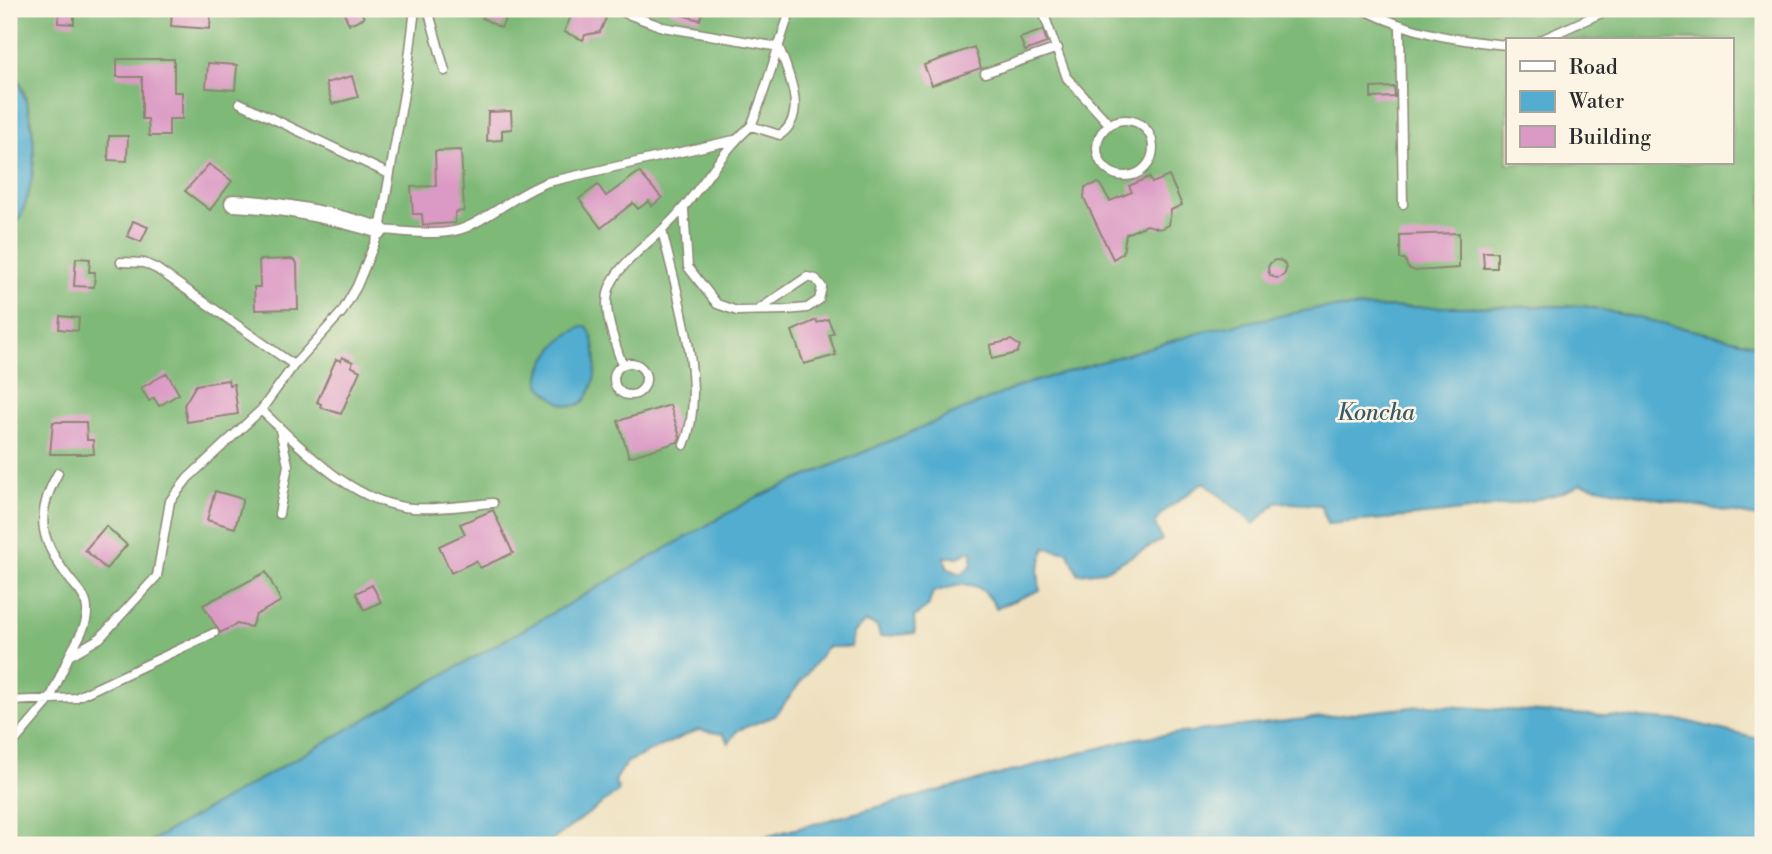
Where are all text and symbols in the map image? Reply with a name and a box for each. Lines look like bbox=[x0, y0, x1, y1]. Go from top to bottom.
legend bbox=[1506, 38, 1734, 164]
text: Road bbox=[1569, 55, 1618, 81]
text: Water bbox=[1568, 89, 1624, 115]
text: Building bbox=[1568, 125, 1651, 151]
water label: Koncha bbox=[1337, 399, 1415, 427]

